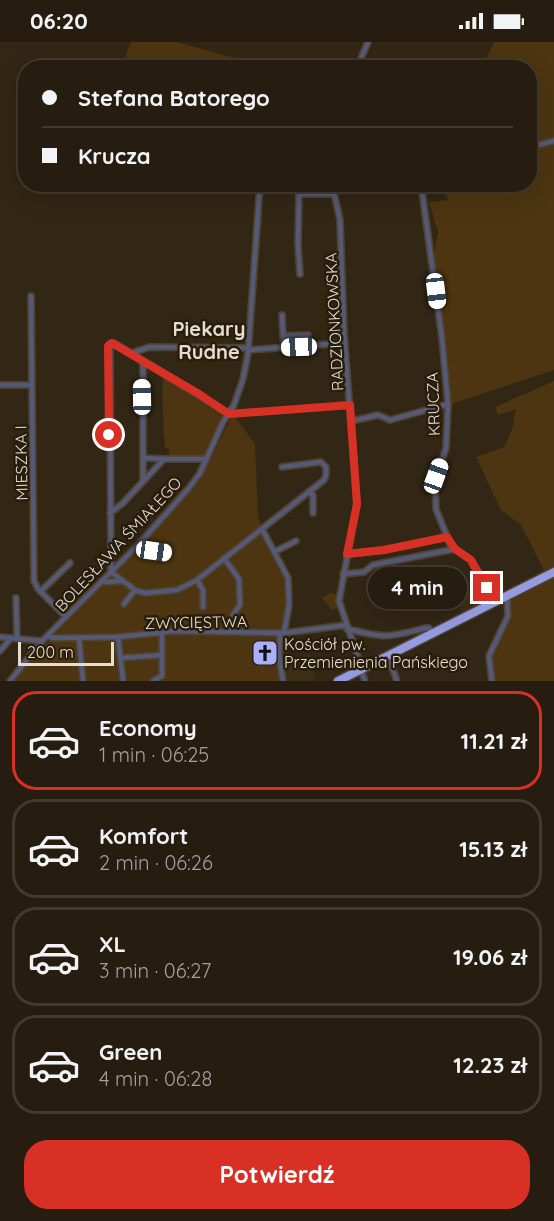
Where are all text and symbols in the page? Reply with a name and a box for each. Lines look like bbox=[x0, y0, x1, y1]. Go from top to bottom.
text: 06:20 bbox=[30, 7, 88, 35]
text: Stefana Batorego bbox=[78, 84, 270, 112]
text: Krucza bbox=[78, 142, 151, 170]
street label: RADZIONKOWSKA bbox=[320, 252, 348, 392]
car bbox=[425, 272, 447, 310]
district label: Piekary Rudne bbox=[173, 316, 245, 364]
car bbox=[281, 337, 317, 357]
street label: KRUCZA bbox=[422, 372, 444, 436]
car bbox=[133, 379, 151, 415]
route start bbox=[95, 421, 122, 448]
street label: MIESZKA I bbox=[10, 425, 32, 501]
car bbox=[421, 456, 451, 496]
street label: BOLESŁAWA ŚMIAŁEGO bbox=[50, 473, 186, 615]
car bbox=[135, 540, 173, 562]
callout: 4 min bbox=[367, 567, 466, 609]
route end bbox=[473, 574, 500, 601]
text: 4 min bbox=[391, 575, 444, 600]
street label: ZWYCIĘSTWA bbox=[145, 611, 247, 633]
place label: Kościół pw. Przemienienia Pańskiego bbox=[284, 634, 468, 672]
church icon: Kościół pw. Przemienienia Pańskiego bbox=[250, 638, 280, 668]
scale bar bbox=[18, 639, 114, 666]
text: 200 m bbox=[27, 642, 74, 662]
icon: car bbox=[27, 714, 81, 768]
text: Economy bbox=[99, 714, 197, 742]
text: 11.21 zł bbox=[461, 727, 527, 755]
text: 1 min · 06:25 bbox=[99, 742, 209, 767]
icon: car bbox=[27, 822, 81, 876]
text: Komfort bbox=[99, 822, 188, 850]
text: 15.13 zł bbox=[459, 835, 527, 863]
text: 2 min · 06:26 bbox=[99, 850, 213, 875]
icon: car bbox=[27, 930, 81, 984]
text: XL bbox=[99, 930, 126, 958]
text: 19.06 zł bbox=[453, 943, 527, 971]
text: 3 min · 06:27 bbox=[99, 958, 211, 983]
icon: car bbox=[27, 1038, 81, 1092]
text: Green bbox=[99, 1038, 162, 1066]
text: 12.23 zł bbox=[453, 1051, 527, 1079]
text: 4 min · 06:28 bbox=[99, 1066, 212, 1091]
button: Potwierdź bbox=[24, 1140, 530, 1209]

